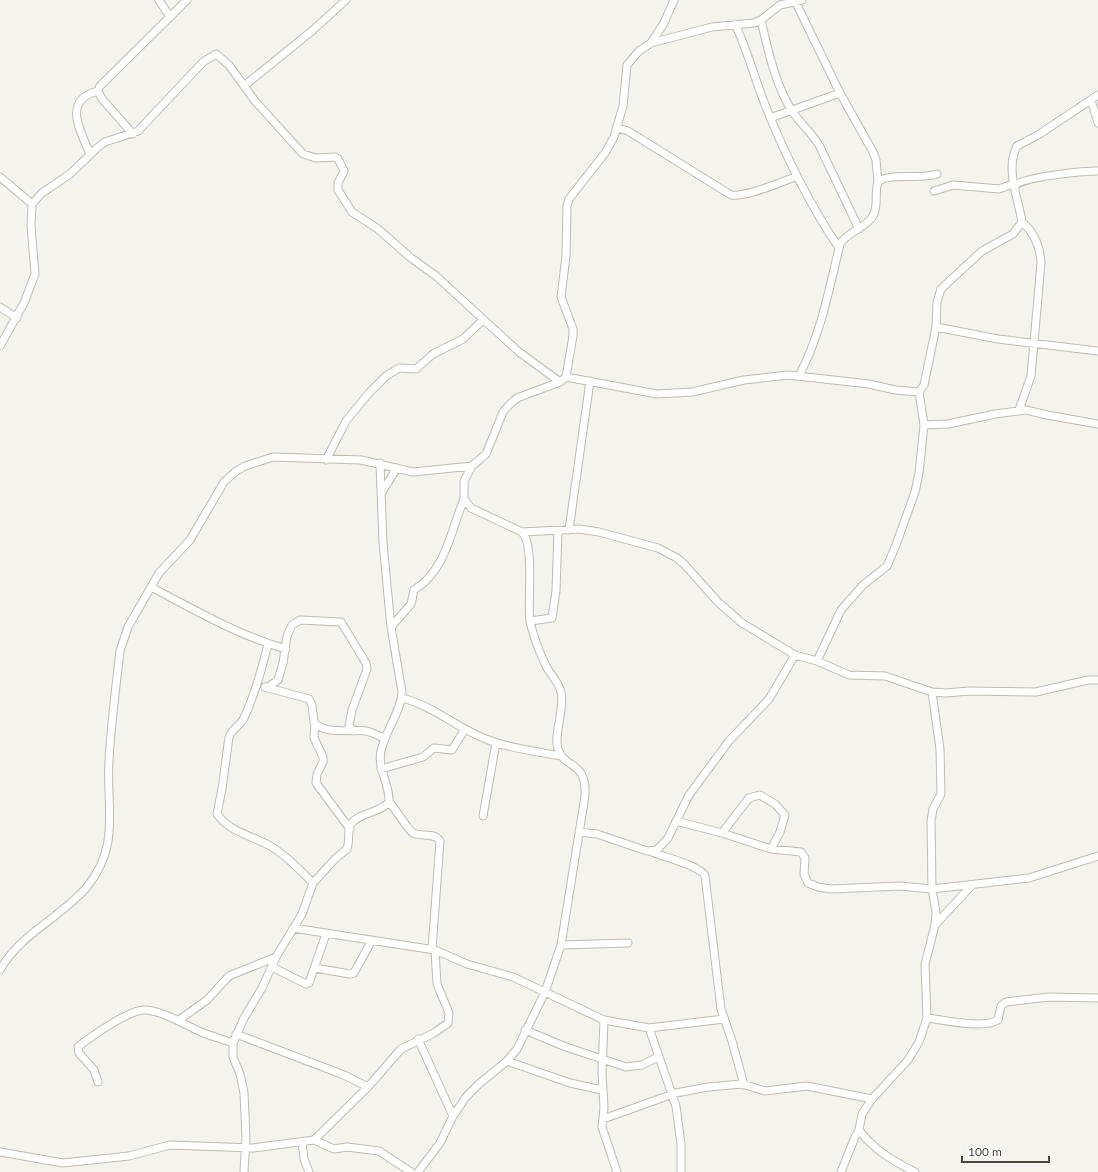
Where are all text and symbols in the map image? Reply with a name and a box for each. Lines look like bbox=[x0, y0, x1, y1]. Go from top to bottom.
scale bar bbox=[962, 1138, 1049, 1164]
text: 100 m bbox=[968, 1144, 1002, 1159]

